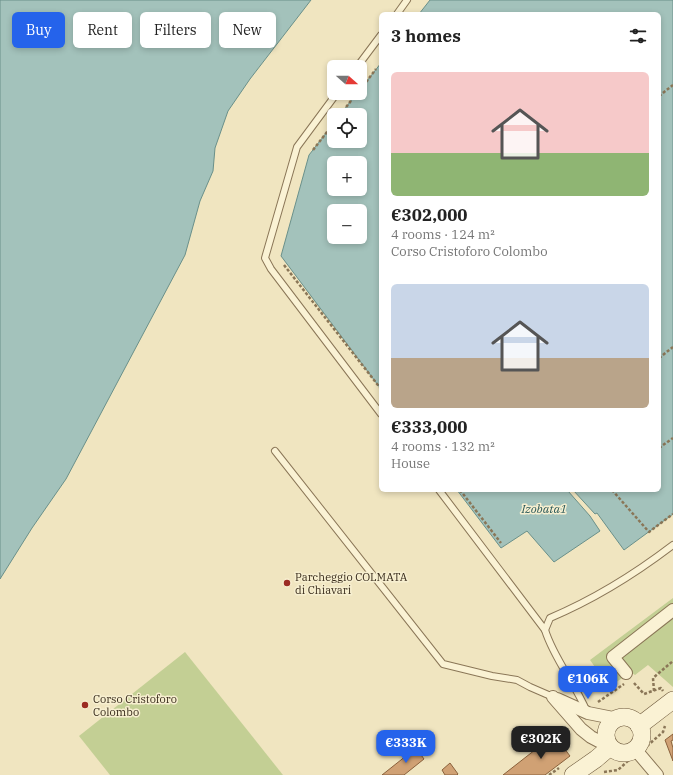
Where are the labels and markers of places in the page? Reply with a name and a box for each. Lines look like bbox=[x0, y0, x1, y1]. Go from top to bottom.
place label: Parcheggio COLMATA di Chiavari bbox=[295, 570, 408, 597]
marker: Parcheggio COLMATA di Chiavari bbox=[282, 578, 292, 588]
pin: €106K bbox=[560, 666, 616, 700]
place label: Corso Cristoforo Colombo bbox=[93, 692, 177, 719]
marker: Corso Cristoforo Colombo bbox=[80, 700, 90, 710]
pin: €302K bbox=[513, 726, 569, 760]
pin: €333K bbox=[378, 730, 434, 764]

